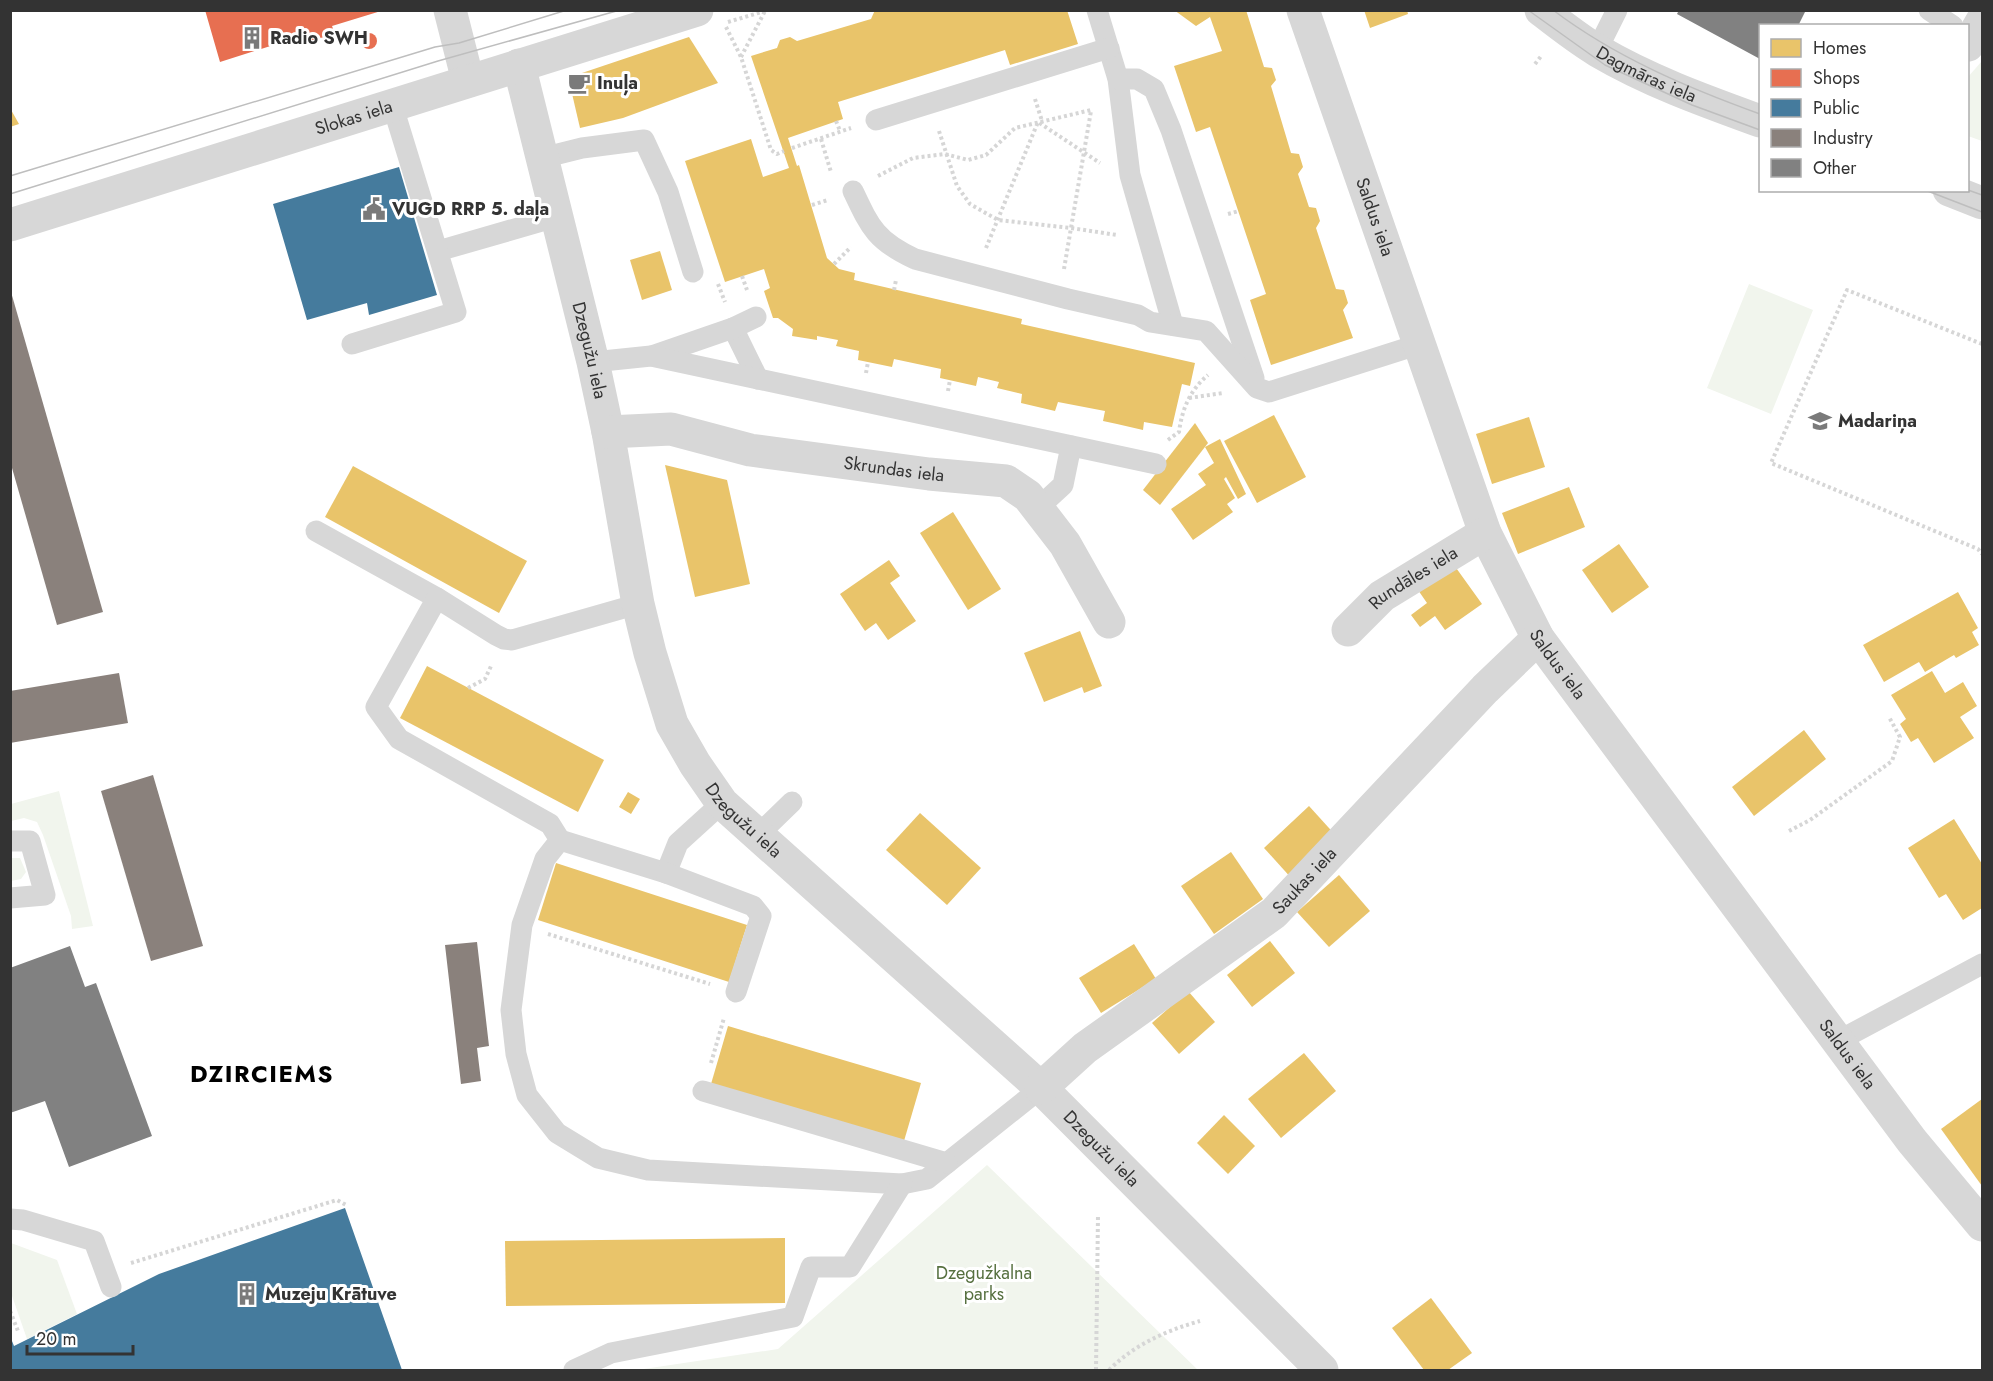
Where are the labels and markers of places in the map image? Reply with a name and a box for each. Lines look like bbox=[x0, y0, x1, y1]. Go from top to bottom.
building icon: Radio SWH bbox=[239, 25, 265, 51]
place label: Radio SWH bbox=[270, 25, 368, 51]
cafe icon: Inuļa bbox=[566, 70, 592, 96]
place label: Inuļa bbox=[597, 70, 638, 96]
public building icon: VUGD RRP 5. daļa bbox=[361, 196, 387, 222]
place label: VUGD RRP 5. daļa bbox=[391, 196, 549, 222]
school or university icon: Madariņa bbox=[1807, 408, 1833, 434]
place label: Madariņa bbox=[1838, 408, 1917, 434]
building icon: Muzeju Krātuve bbox=[234, 1281, 260, 1307]
place label: Muzeju Krātuve bbox=[265, 1281, 397, 1307]

